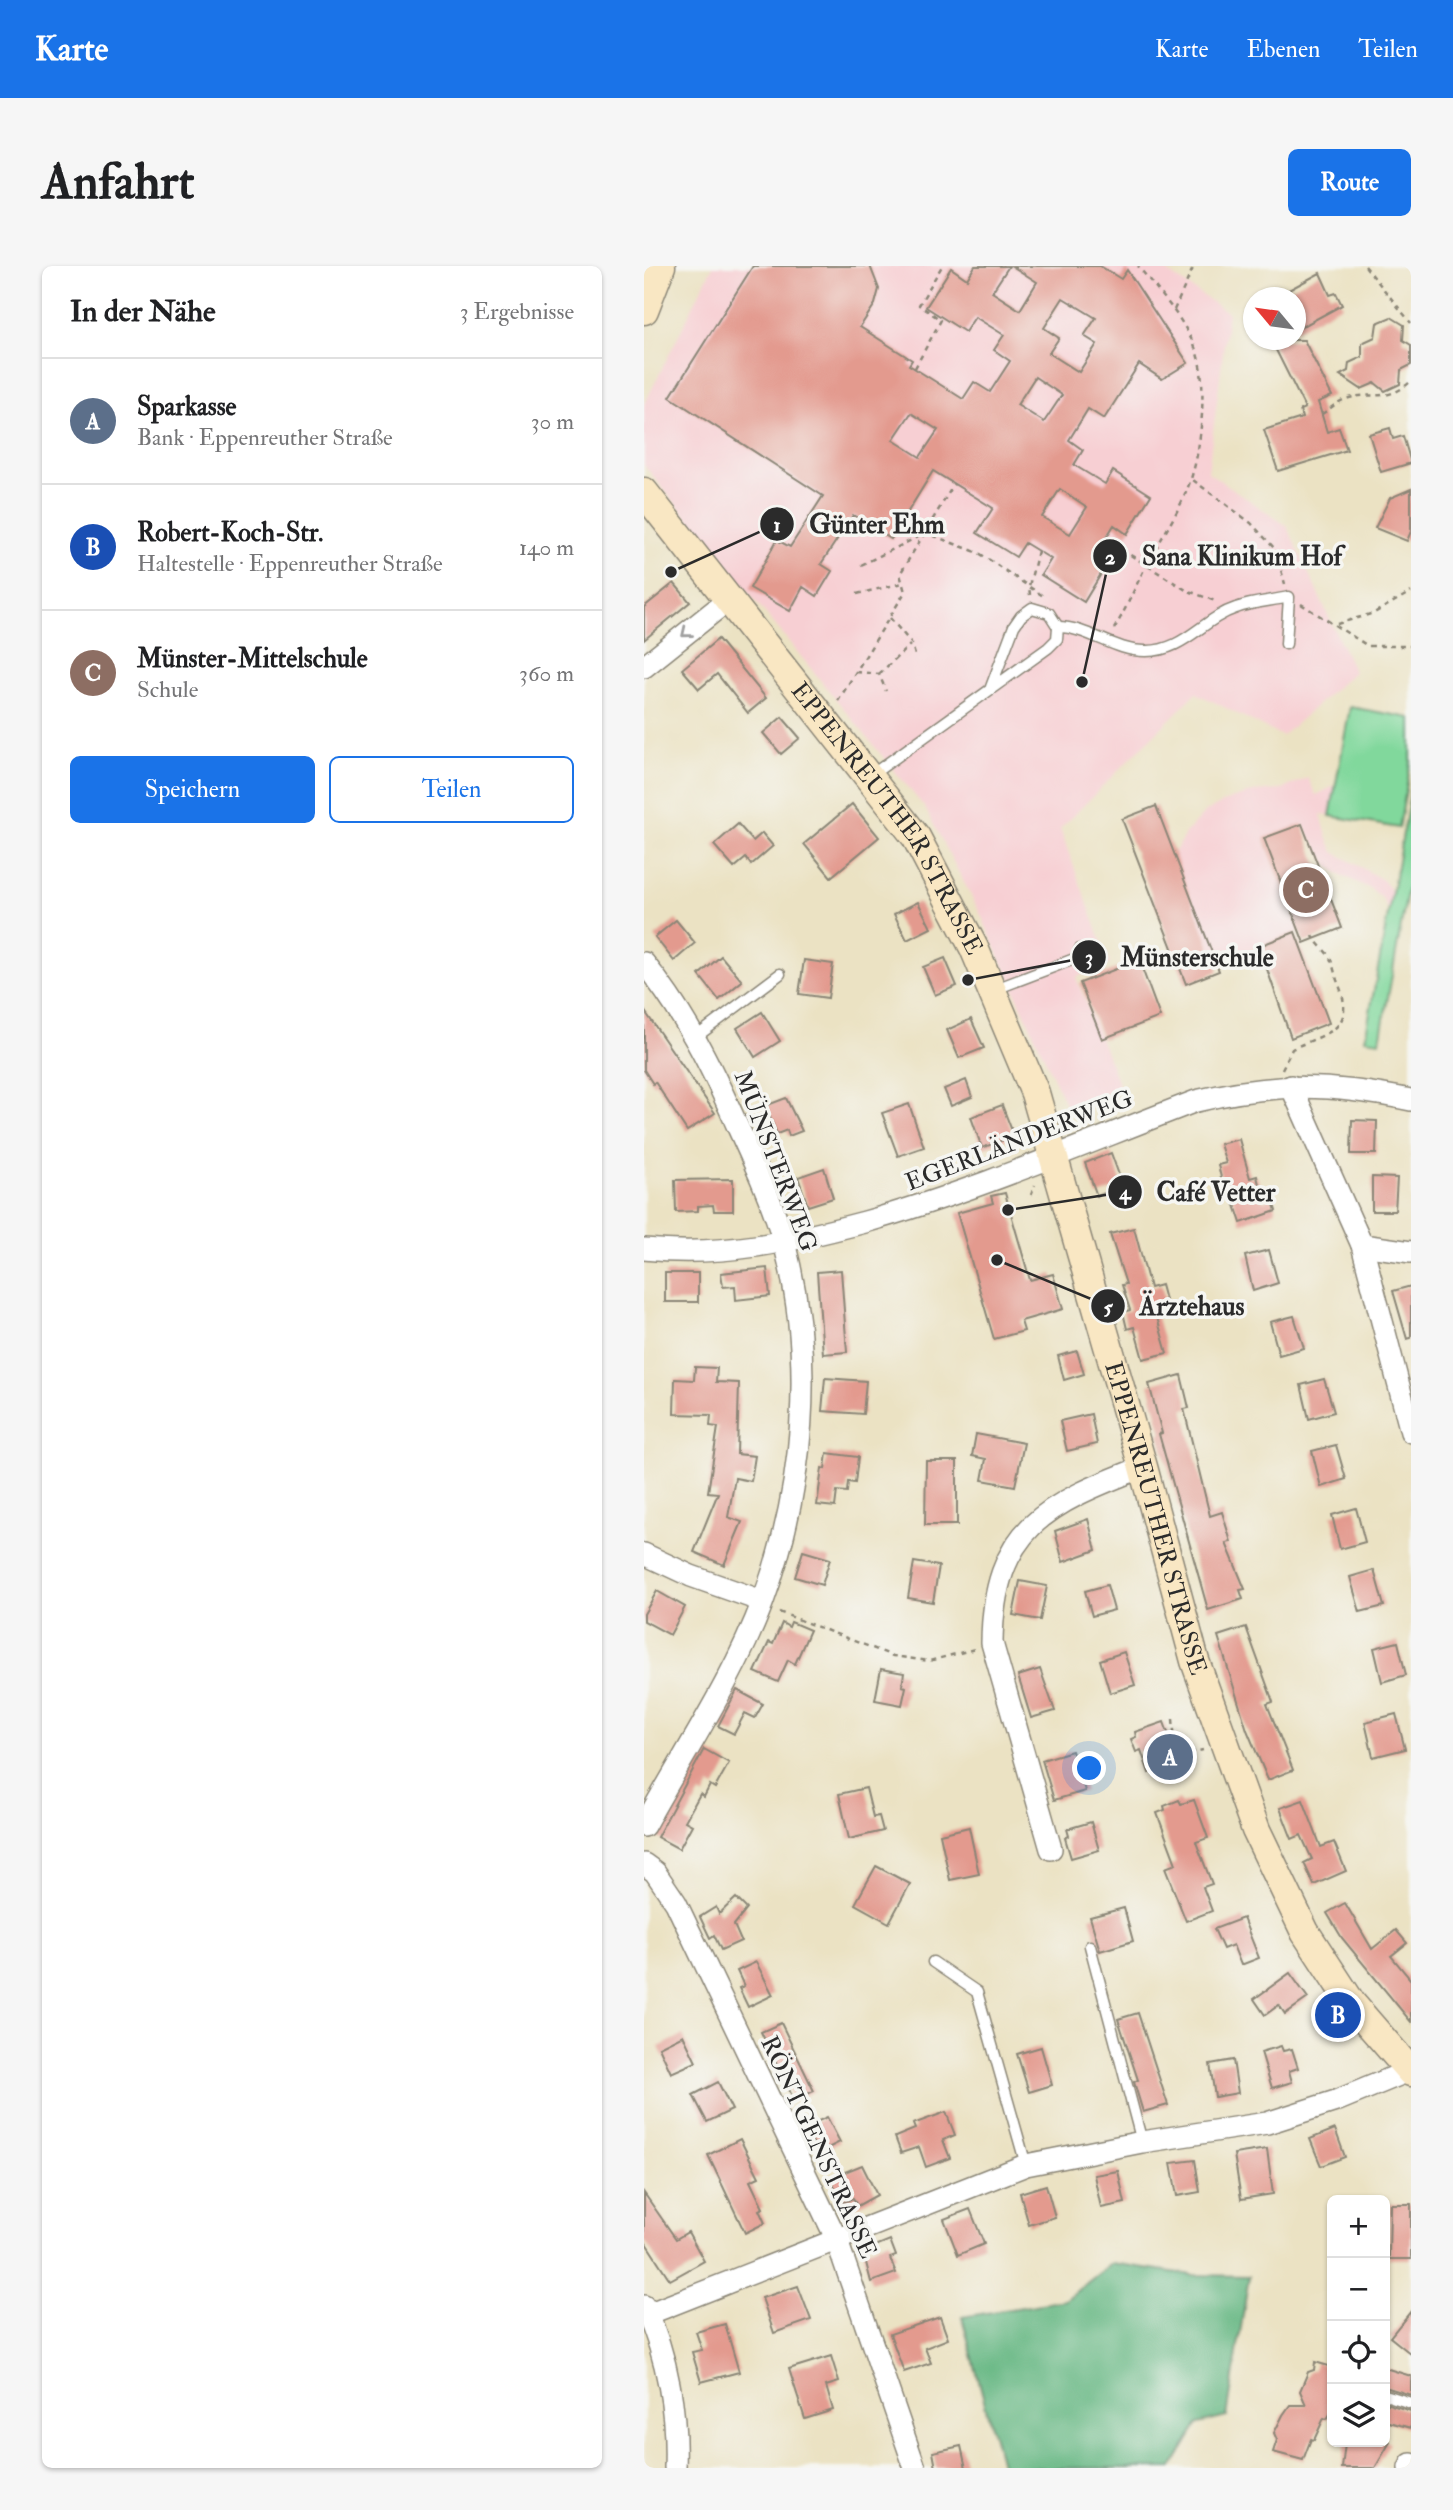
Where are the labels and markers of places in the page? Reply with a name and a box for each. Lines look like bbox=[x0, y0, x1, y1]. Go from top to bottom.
callout: Günter Ehm bbox=[760, 501, 958, 548]
callout: Sana Klinikum Hof bbox=[1093, 533, 1356, 580]
pin: C bbox=[1283, 864, 1329, 916]
callout: Münsterschule bbox=[1071, 934, 1288, 981]
callout: Café Vetter bbox=[1108, 1168, 1290, 1215]
callout: Ärztehaus bbox=[1090, 1283, 1258, 1330]
pin: A bbox=[1147, 1731, 1193, 1783]
pin: B bbox=[1315, 1989, 1361, 2041]

